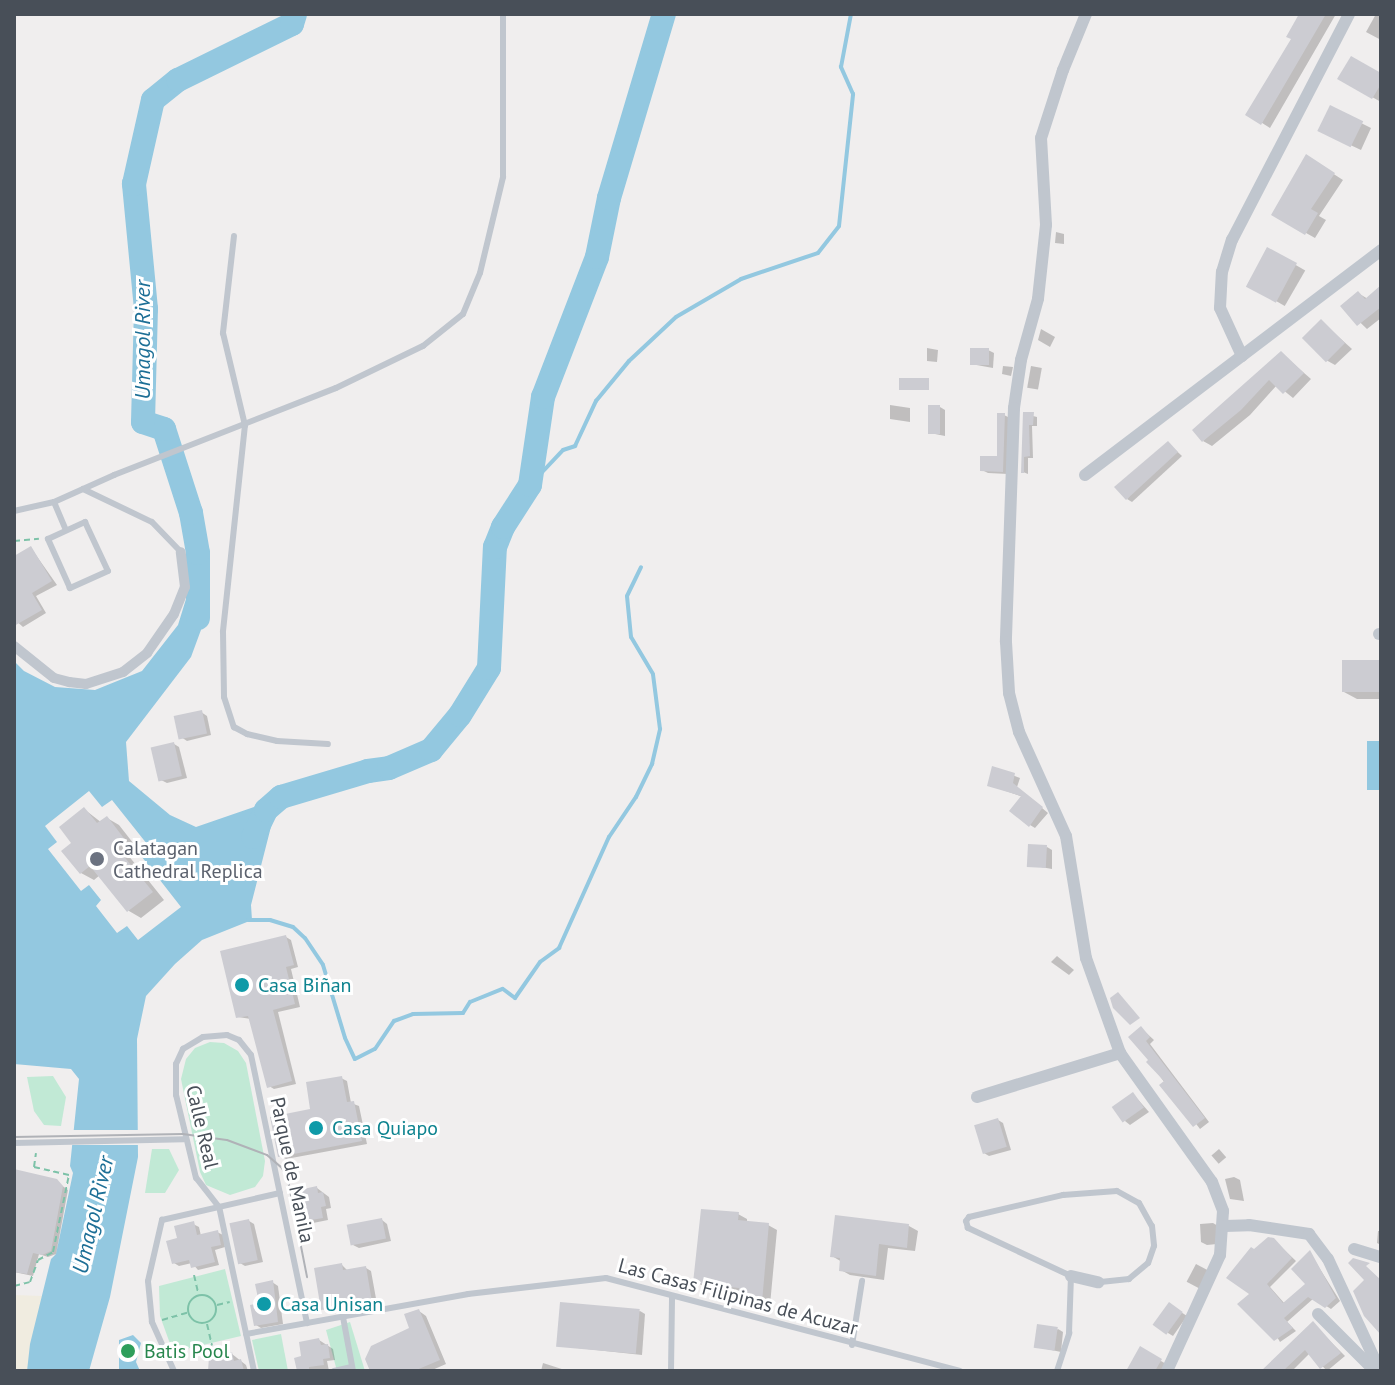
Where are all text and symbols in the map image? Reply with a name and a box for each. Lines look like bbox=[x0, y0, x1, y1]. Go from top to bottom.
water label: Umagol River bbox=[130, 280, 156, 400]
place label: Calatagan Cathedral Replica bbox=[113, 836, 263, 883]
marker: Calatagan Cathedral Replica bbox=[88, 850, 106, 868]
place label: Casa Biñan bbox=[258, 973, 352, 997]
marker: Casa Biñan bbox=[233, 976, 251, 994]
street label: Calle Real bbox=[181, 1083, 223, 1171]
street label: Parque de Manila bbox=[265, 1095, 319, 1245]
place label: Casa Quiapo bbox=[332, 1116, 438, 1140]
marker: Casa Quiapo bbox=[307, 1119, 325, 1137]
water label: Umagol River bbox=[67, 1154, 119, 1276]
street label: Las Casas Filipinas de Acuzar bbox=[615, 1253, 861, 1341]
place label: Casa Unisan bbox=[280, 1292, 383, 1316]
marker: Casa Unisan bbox=[255, 1295, 273, 1313]
place label: Batis Pool bbox=[144, 1339, 229, 1363]
marker: Batis Pool bbox=[119, 1342, 137, 1360]

